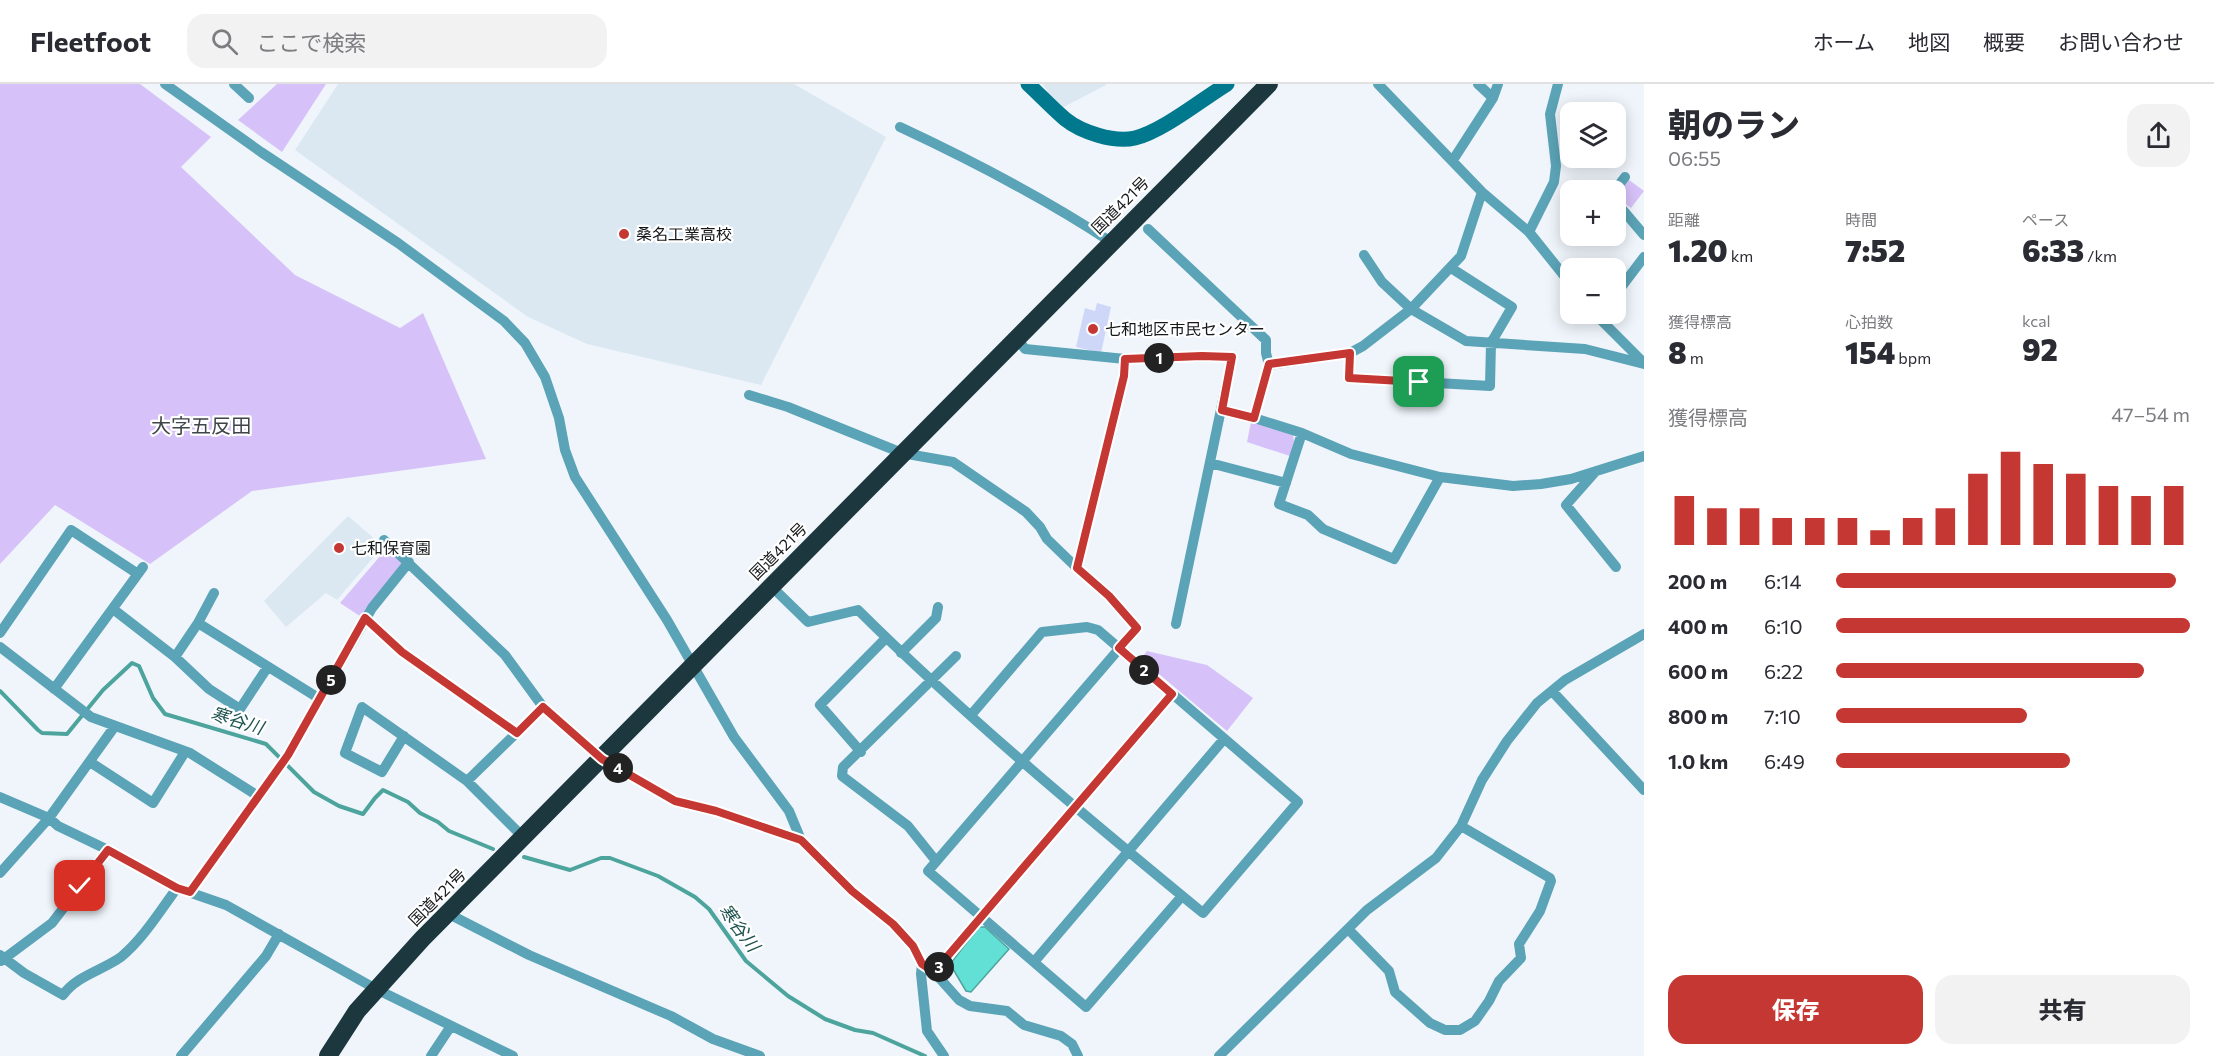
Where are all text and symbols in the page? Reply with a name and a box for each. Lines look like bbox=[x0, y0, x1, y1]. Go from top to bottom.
search box bbox=[187, 14, 607, 68]
text: Fleetfoot bbox=[30, 24, 151, 58]
icon: search bbox=[208, 25, 241, 58]
text: ここで検索 bbox=[256, 29, 366, 56]
text: ホーム bbox=[1813, 29, 1875, 54]
text: 地図 bbox=[1908, 29, 1950, 54]
text: 概要 bbox=[1983, 29, 2025, 54]
text: お問い合わせ bbox=[2058, 29, 2184, 54]
map controls bbox=[1560, 102, 1626, 324]
button: layers bbox=[1560, 102, 1626, 168]
text: 朝のラン bbox=[1668, 103, 1800, 144]
button: share bbox=[2127, 104, 2190, 167]
text: 06:55 bbox=[1668, 146, 1721, 170]
street label: 国道421号 bbox=[1087, 172, 1152, 237]
button: + bbox=[1560, 180, 1626, 246]
text: 距離 bbox=[1668, 210, 1700, 229]
text: 時間 bbox=[1845, 210, 1877, 229]
text: ペース bbox=[2022, 210, 2069, 229]
place label: 桑名工業高校 bbox=[636, 224, 732, 243]
marker: 桑名工業高校 bbox=[617, 227, 631, 241]
text: 1.20 bbox=[1668, 231, 1728, 268]
text: 7:52 bbox=[1845, 231, 1905, 268]
text: 6:33 bbox=[2022, 231, 2084, 268]
text: km bbox=[1728, 246, 1753, 265]
text: /km bbox=[2084, 246, 2117, 265]
button: − bbox=[1560, 258, 1626, 324]
text: kcal bbox=[2022, 311, 2051, 330]
text: 獲得標高 bbox=[1668, 312, 1732, 331]
text: 心拍数 bbox=[1845, 312, 1893, 331]
place label: 七和地区市民センター bbox=[1105, 319, 1265, 338]
marker: 七和地区市民センター bbox=[1086, 322, 1100, 336]
text: 92 bbox=[2022, 330, 2058, 367]
text: 8 bbox=[1668, 333, 1687, 370]
text: 154 bbox=[1845, 333, 1895, 370]
pin: 1 bbox=[1144, 343, 1174, 373]
text: 1 bbox=[1155, 348, 1163, 367]
text: m bbox=[1687, 348, 1704, 367]
text: bpm bbox=[1895, 348, 1931, 367]
pin bbox=[1393, 356, 1444, 407]
icon: arrive bbox=[1402, 365, 1435, 398]
text: 47–54 m bbox=[2111, 402, 2190, 426]
text: 獲得標高 bbox=[1668, 405, 1748, 429]
district label: 大字五反田 bbox=[151, 413, 251, 437]
street label: 国道421号 bbox=[745, 518, 810, 583]
place label: 七和保育園 bbox=[351, 538, 431, 557]
marker: 七和保育園 bbox=[332, 541, 346, 555]
text: 200 m bbox=[1668, 569, 1727, 593]
text: 6:14 bbox=[1764, 569, 1801, 593]
text: 400 m bbox=[1668, 614, 1728, 638]
text: 6:10 bbox=[1764, 614, 1802, 638]
pin: 2 bbox=[1129, 655, 1159, 685]
text: 600 m bbox=[1668, 659, 1728, 683]
text: 6:22 bbox=[1764, 659, 1803, 683]
text: 2 bbox=[1139, 660, 1149, 679]
pin: 5 bbox=[316, 665, 346, 695]
text: 5 bbox=[326, 670, 336, 689]
water label: 寒谷川 bbox=[208, 702, 268, 739]
text: 800 m bbox=[1668, 704, 1728, 728]
text: 7:10 bbox=[1764, 704, 1801, 728]
text: 1.0 km bbox=[1668, 749, 1728, 773]
text: 6:49 bbox=[1764, 749, 1805, 773]
pin: 4 bbox=[603, 753, 633, 783]
text: 4 bbox=[613, 758, 623, 777]
pin bbox=[54, 860, 105, 911]
street label: 国道421号 bbox=[404, 864, 469, 929]
icon: check bbox=[63, 869, 96, 902]
water label: 寒谷川 bbox=[715, 899, 766, 957]
pin: 3 bbox=[924, 952, 954, 982]
text: 3 bbox=[934, 957, 944, 976]
button: 保存 bbox=[1668, 975, 1923, 1044]
button: 共有 bbox=[1935, 975, 2190, 1044]

